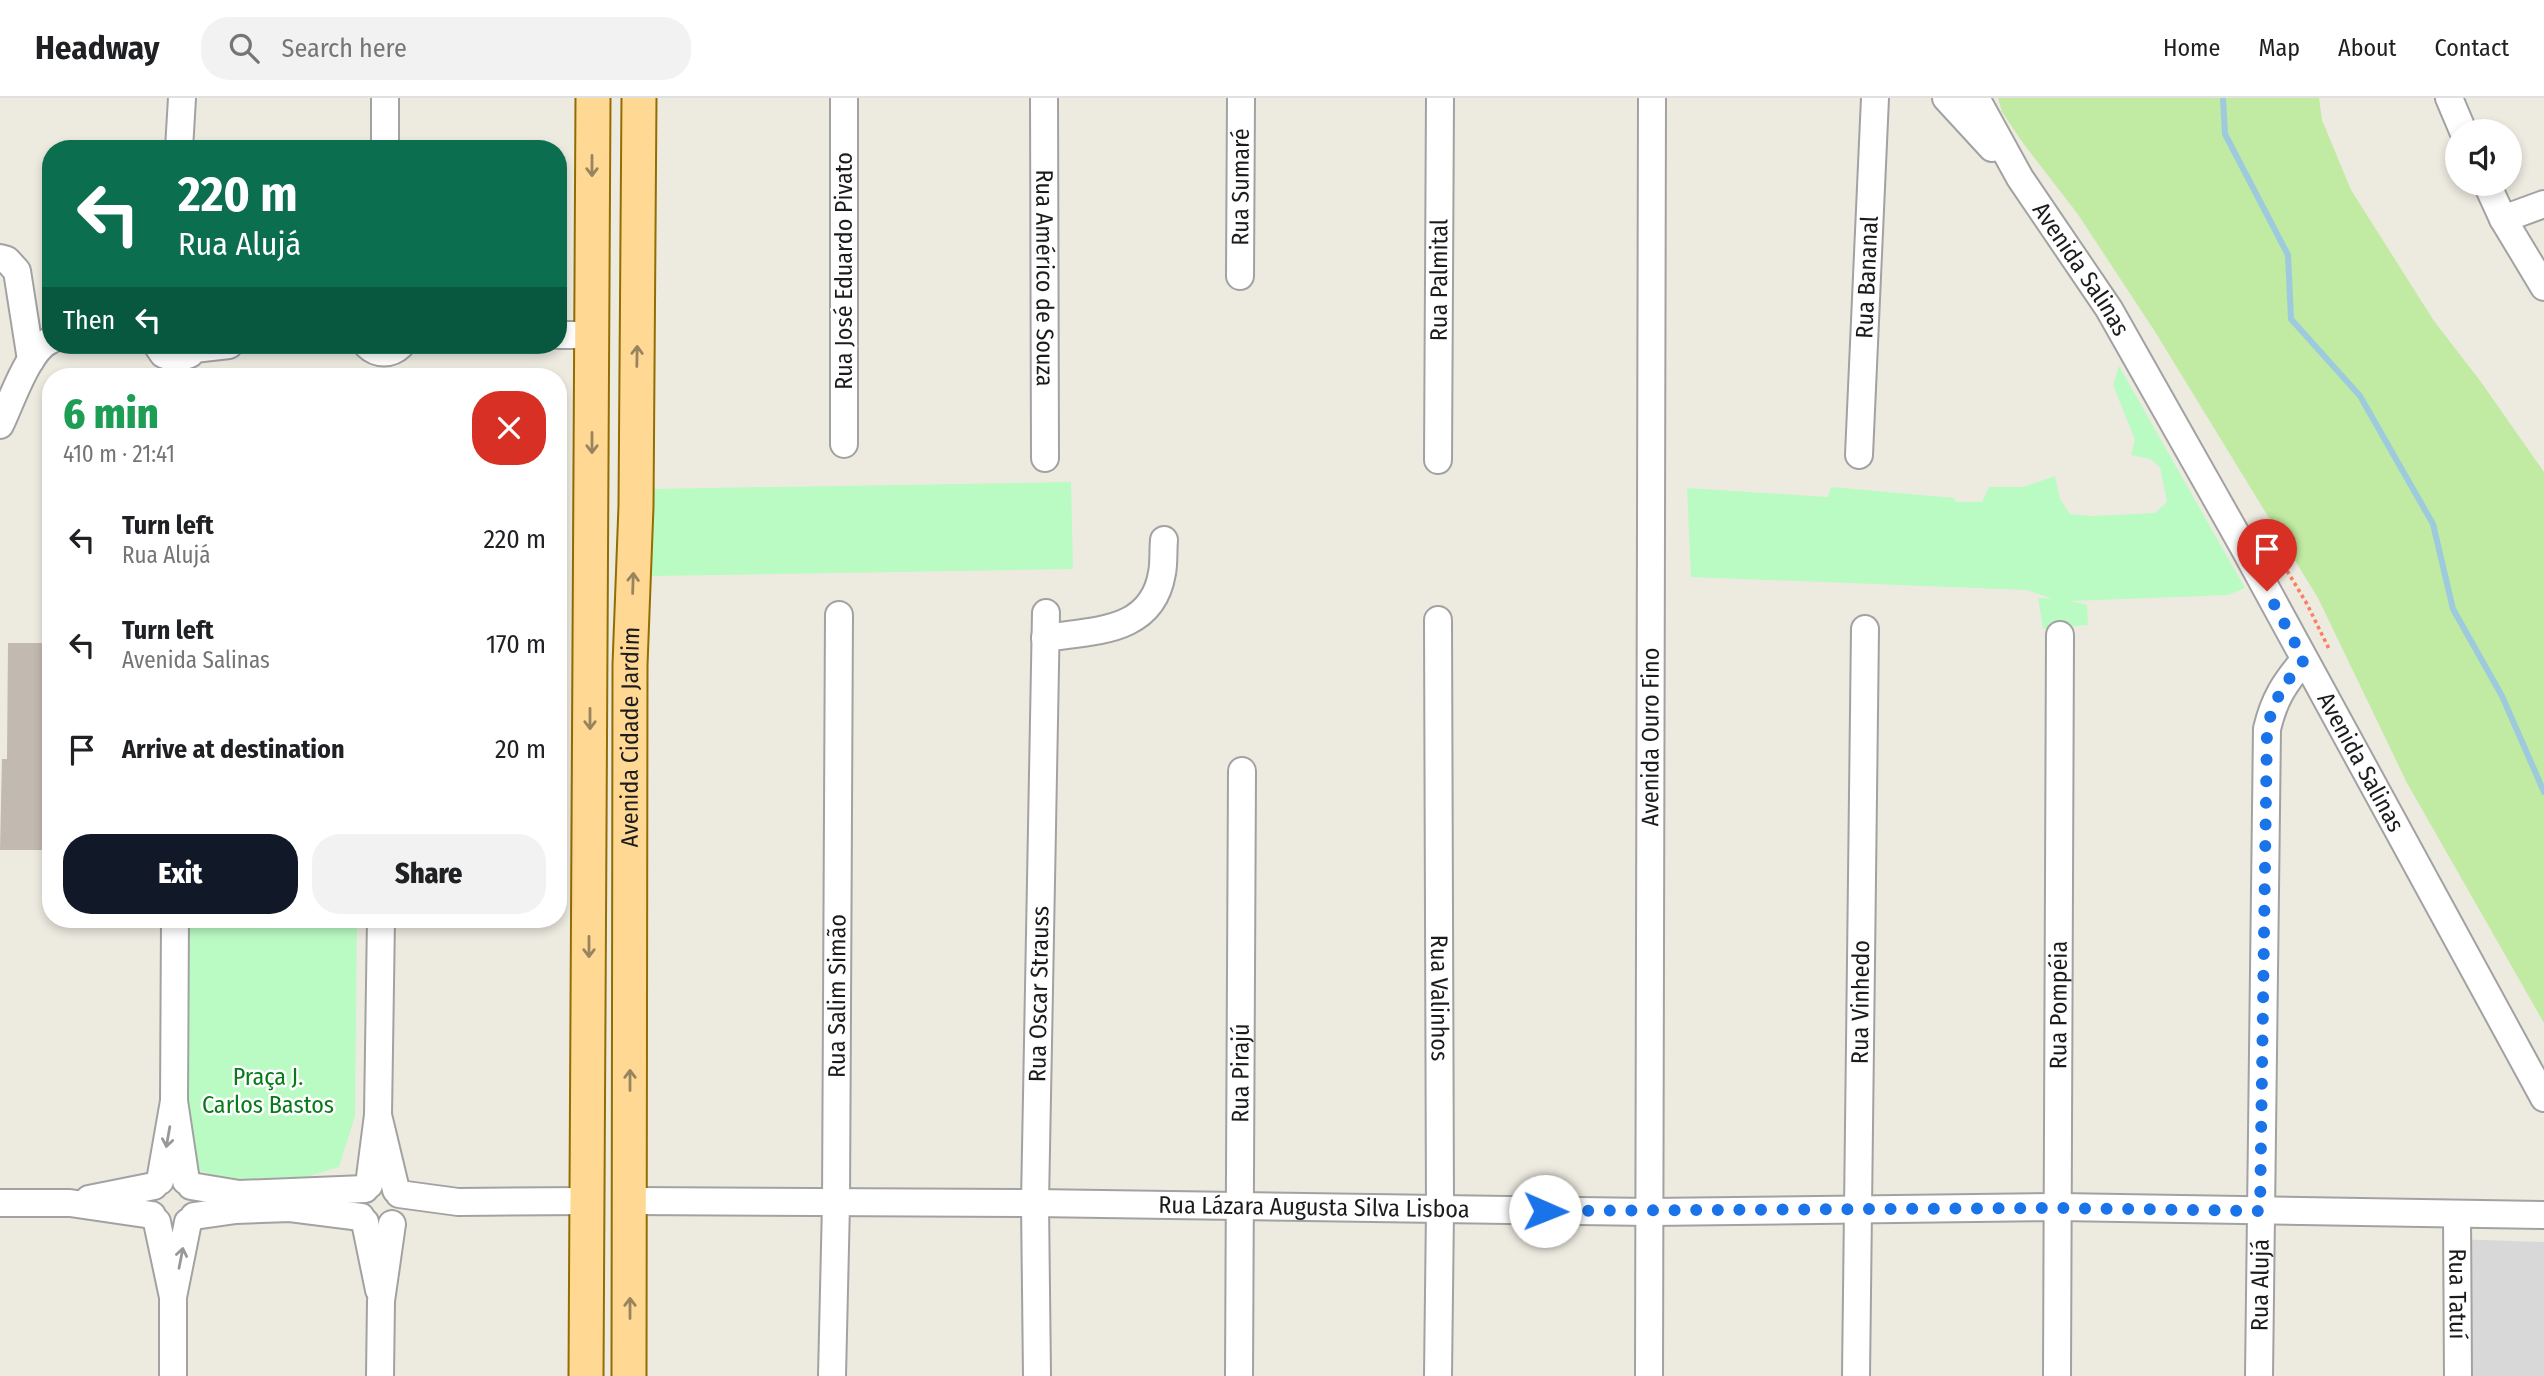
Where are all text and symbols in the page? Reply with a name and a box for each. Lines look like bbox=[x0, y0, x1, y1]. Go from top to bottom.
search box bbox=[201, 17, 691, 80]
text: Headway bbox=[35, 28, 159, 68]
icon: search bbox=[225, 29, 263, 67]
text: Search here bbox=[281, 33, 407, 64]
text: Home bbox=[2163, 34, 2220, 62]
text: Map bbox=[2258, 34, 2300, 62]
text: About bbox=[2338, 34, 2396, 62]
text: Contact bbox=[2434, 34, 2509, 62]
map controls bbox=[2445, 119, 2522, 196]
button: sound bbox=[2445, 119, 2522, 196]
street label: Rua Sumaré bbox=[1226, 128, 1255, 246]
street label: Rua José Eduardo Pivato bbox=[830, 152, 858, 390]
one-way arrow bbox=[585, 154, 599, 177]
text: 220 m bbox=[178, 165, 298, 224]
icon: left bbox=[63, 168, 154, 259]
street label: Rua Américo de Souza bbox=[1030, 169, 1059, 387]
street label: Avenida Salinas bbox=[2027, 197, 2135, 341]
street label: Rua Bananal bbox=[1850, 215, 1884, 339]
street label: Rua Palmital bbox=[1425, 219, 1453, 341]
text: Rua Alujá bbox=[178, 225, 301, 263]
icon: left bbox=[129, 301, 167, 339]
text: Then bbox=[63, 305, 115, 336]
one-way arrow bbox=[630, 345, 644, 368]
text: 6 min bbox=[63, 389, 159, 439]
button: close bbox=[472, 391, 546, 465]
one-way arrow bbox=[585, 431, 598, 454]
text: 410 m · 21:41 bbox=[63, 440, 175, 468]
text: Turn left bbox=[122, 510, 214, 541]
pin bbox=[2237, 519, 2297, 591]
icon: left bbox=[63, 521, 101, 559]
text: 220 m bbox=[483, 524, 546, 555]
icon: arrive bbox=[2248, 530, 2286, 568]
text: Rua Alujá bbox=[122, 541, 211, 569]
one-way arrow bbox=[626, 572, 639, 595]
text: Turn left bbox=[122, 615, 214, 646]
icon: left bbox=[63, 626, 101, 664]
street label: Avenida Cidade Jardim bbox=[616, 626, 645, 847]
text: 170 m bbox=[486, 629, 546, 660]
text: Avenida Salinas bbox=[122, 646, 270, 674]
street label: Avenida Ouro Fino bbox=[1636, 648, 1665, 826]
street label: Avenida Salinas bbox=[2312, 688, 2410, 837]
one-way arrow bbox=[583, 707, 597, 730]
icon: arrive bbox=[63, 731, 101, 769]
text: Arrive at destination bbox=[122, 734, 345, 765]
text: 20 m bbox=[495, 734, 546, 765]
button: Exit bbox=[63, 834, 298, 914]
button: Share bbox=[312, 834, 546, 914]
street label: Rua Oscar Strauss bbox=[1023, 906, 1055, 1082]
street label: Rua Salim Simão bbox=[823, 914, 851, 1078]
one-way arrow bbox=[582, 935, 596, 958]
street label: Rua Valinhos bbox=[1425, 935, 1453, 1061]
street label: Rua Vinhedo bbox=[1846, 940, 1875, 1064]
street label: Rua Pompéia bbox=[2044, 941, 2073, 1069]
street label: Rua Pirajú bbox=[1226, 1023, 1255, 1123]
park label: Praça J. Carlos Bastos bbox=[202, 1063, 334, 1119]
one-way arrow bbox=[623, 1069, 637, 1092]
one-way arrow bbox=[160, 1125, 174, 1148]
position arrow bbox=[1508, 1174, 1582, 1248]
street label: Rua Lázara Augusta Silva Lisboa bbox=[1158, 1191, 1470, 1223]
street label: Rua Alujá bbox=[2246, 1239, 2275, 1331]
one-way arrow bbox=[174, 1247, 188, 1270]
street label: Rua Tatuí bbox=[2443, 1248, 2472, 1340]
one-way arrow bbox=[623, 1297, 636, 1320]

